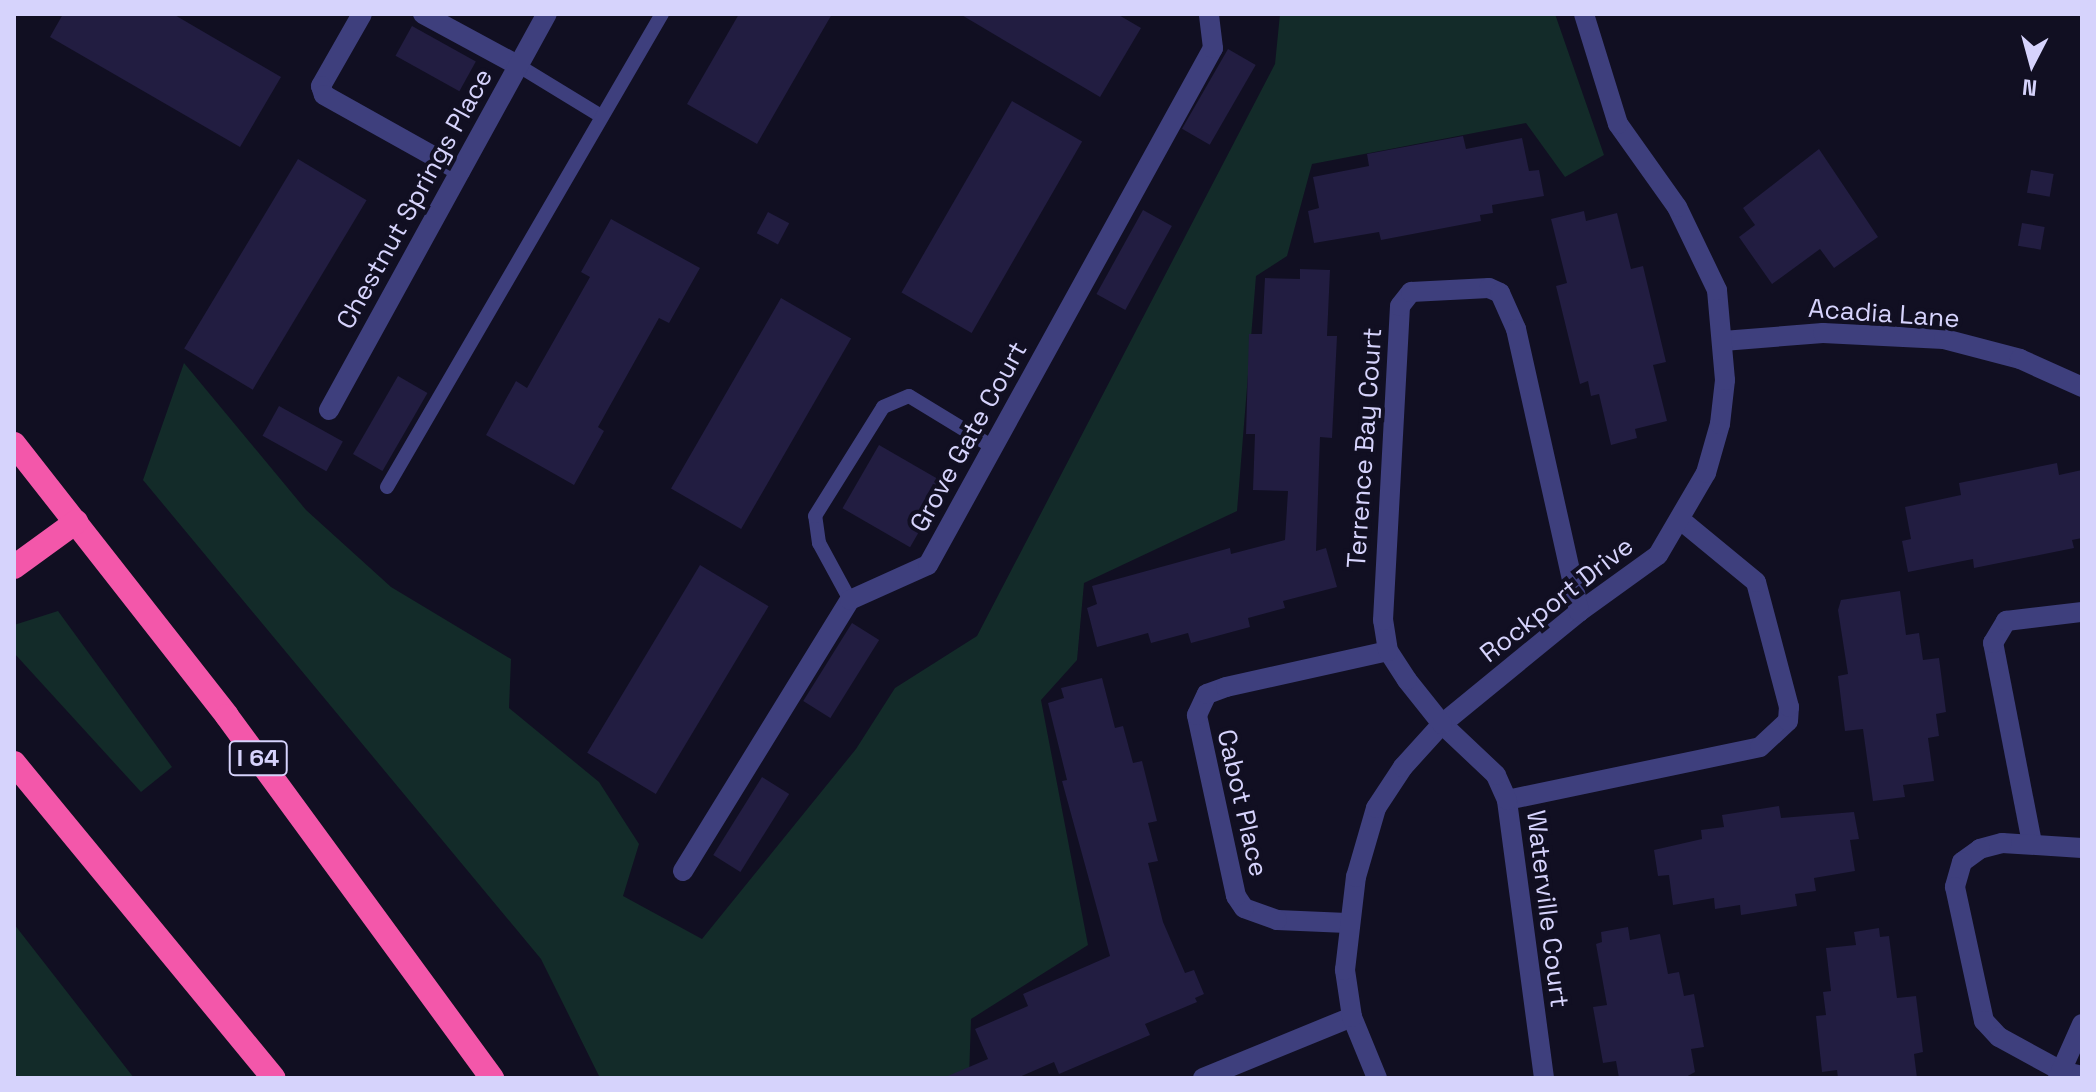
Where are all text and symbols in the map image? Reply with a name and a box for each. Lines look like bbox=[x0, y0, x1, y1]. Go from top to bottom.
north arrow bbox=[1992, 24, 2072, 104]
street label: Chestnut Springs Place bbox=[330, 63, 500, 335]
text: N bbox=[2021, 73, 2038, 103]
street label: Acadia Lane bbox=[1807, 293, 1961, 335]
street label: Terrence Bay Court bbox=[1341, 327, 1389, 569]
street label: Grove Gate Court bbox=[904, 336, 1034, 538]
street label: Rockport Drive bbox=[1474, 531, 1640, 669]
street label: Cabot Place bbox=[1210, 726, 1274, 880]
road number: I 64 bbox=[228, 738, 288, 778]
street label: Waterville Court bbox=[1519, 808, 1575, 1010]

